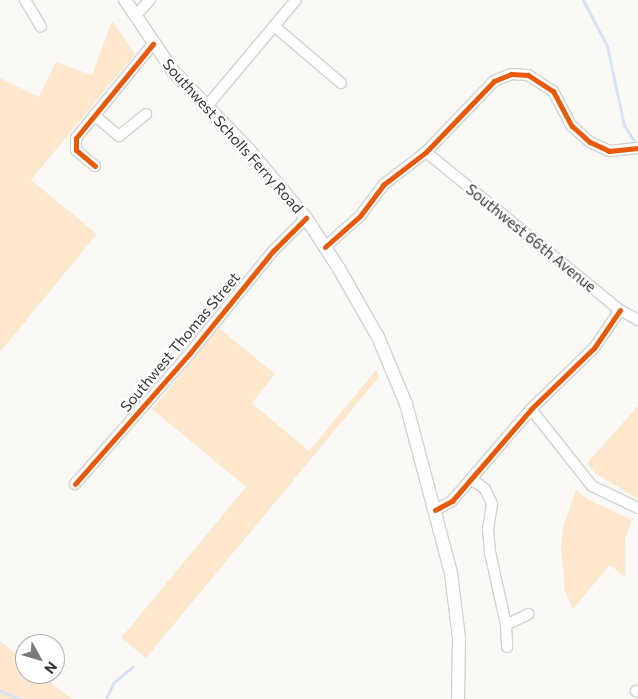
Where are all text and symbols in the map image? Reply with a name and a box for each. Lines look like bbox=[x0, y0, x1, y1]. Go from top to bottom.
street label: Southwest Scholls Ferry Road bbox=[159, 55, 307, 217]
street label: Southwest 66th Avenue bbox=[462, 180, 600, 296]
street label: Southwest Thomas Street bbox=[116, 269, 244, 415]
north arrow bbox=[15, 634, 65, 684]
text: N bbox=[41, 659, 61, 678]

